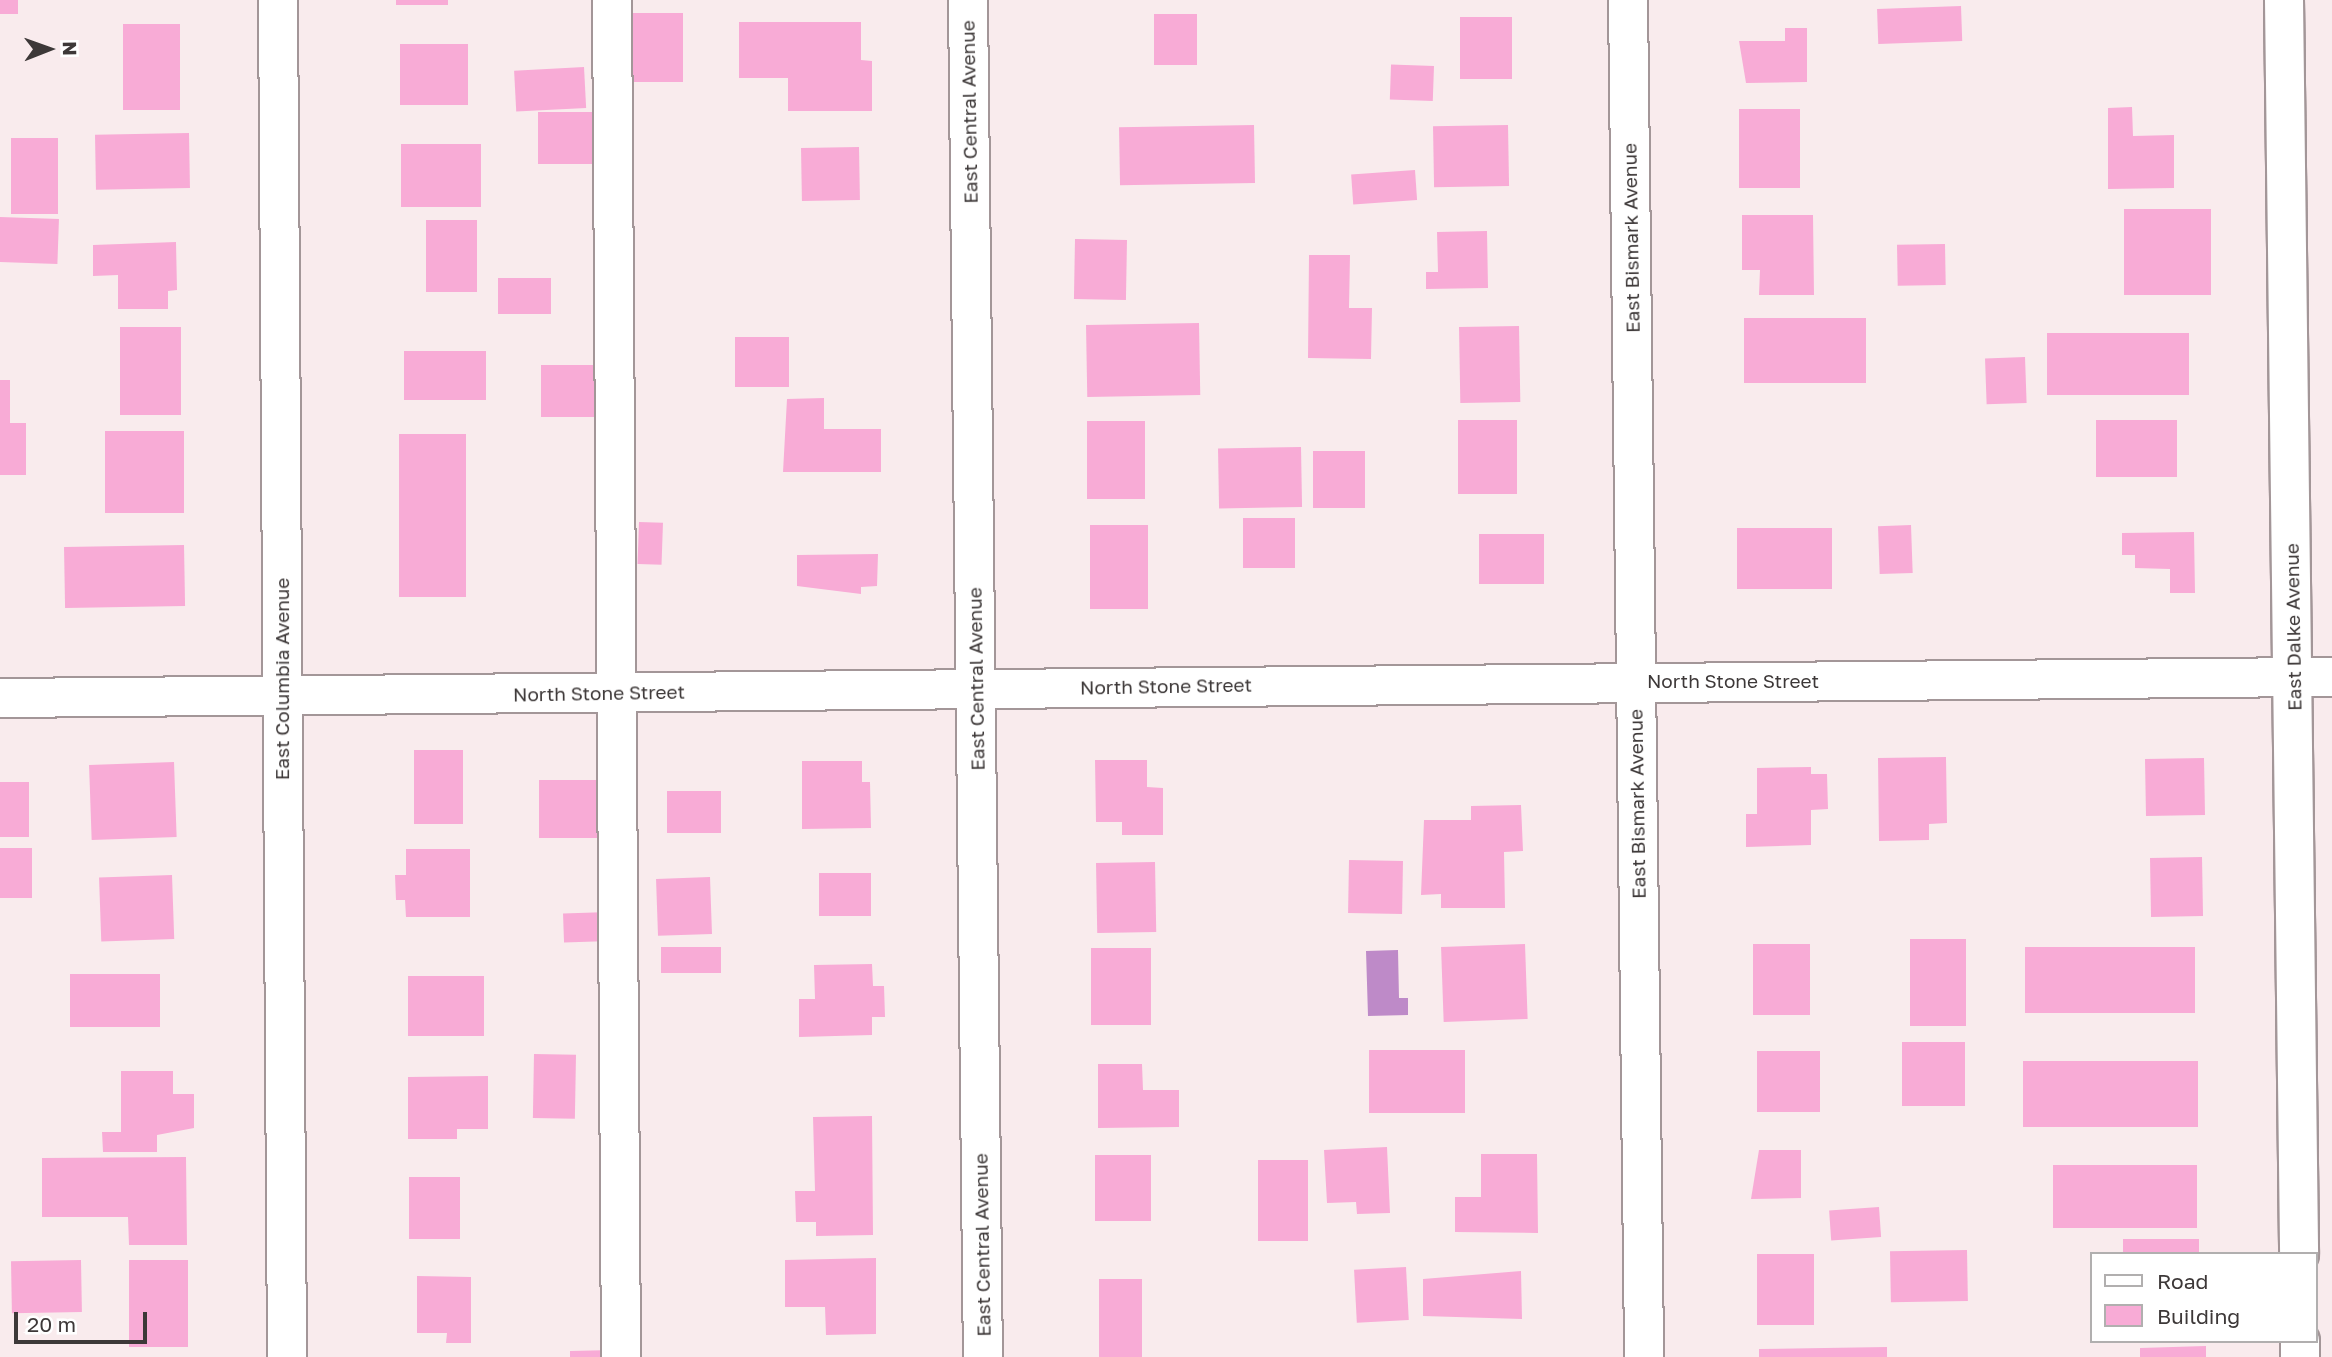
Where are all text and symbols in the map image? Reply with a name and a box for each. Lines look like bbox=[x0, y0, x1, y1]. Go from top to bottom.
north arrow bbox=[14, 14, 84, 84]
street label: East Central Avenue bbox=[956, 20, 982, 204]
text: N bbox=[59, 41, 82, 56]
street label: East Bismark Avenue bbox=[1618, 143, 1644, 333]
street label: East Dalke Avenue bbox=[2280, 543, 2306, 711]
street label: East Columbia Avenue bbox=[271, 578, 293, 780]
street label: East Central Avenue bbox=[963, 587, 989, 771]
street label: North Stone Street bbox=[1647, 670, 1819, 692]
street label: North Stone Street bbox=[1080, 673, 1252, 699]
street label: North Stone Street bbox=[513, 680, 685, 706]
street label: East Bismark Avenue bbox=[1624, 709, 1650, 899]
street label: East Central Avenue bbox=[969, 1153, 995, 1337]
legend bbox=[2090, 1252, 2318, 1343]
text: Road bbox=[2157, 1268, 2208, 1294]
scale bar bbox=[18, 1298, 150, 1342]
text: Building bbox=[2157, 1303, 2240, 1329]
text: 20 m bbox=[27, 1311, 76, 1337]

